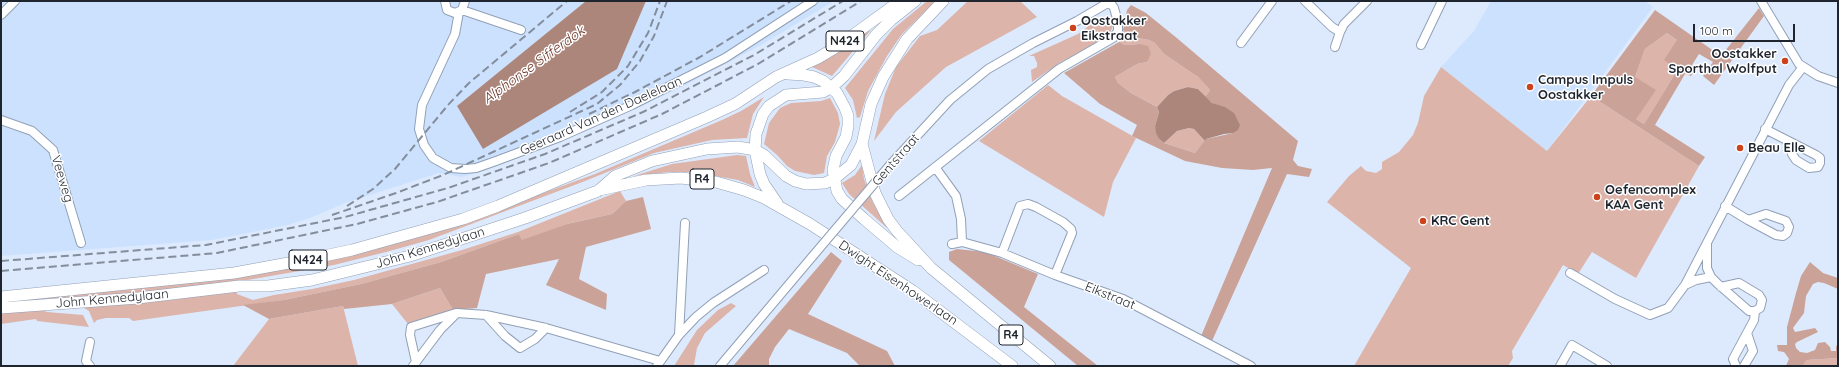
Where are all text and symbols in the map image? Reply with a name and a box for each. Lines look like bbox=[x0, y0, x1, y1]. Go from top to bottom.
place label: Oostakker Eikstraat bbox=[1081, 13, 1147, 44]
scale bar bbox=[1695, 16, 1797, 42]
water label: Alphonse Sifferdok bbox=[480, 22, 588, 108]
marker: Oostakker Eikstraat bbox=[1068, 23, 1078, 33]
text: 100 m bbox=[1700, 23, 1733, 38]
road number: N424 bbox=[826, 31, 864, 51]
place label: Oostakker Sporthal Wolfput bbox=[1669, 46, 1777, 77]
marker: Oostakker Sporthal Wolfput bbox=[1780, 56, 1790, 66]
place label: Campus Impuls Oostakker bbox=[1538, 72, 1633, 103]
street label: Geeraard Van den Daelelaan bbox=[518, 73, 684, 159]
marker: Campus Impuls Oostakker bbox=[1525, 82, 1535, 92]
street label: Gentstraat bbox=[869, 131, 923, 189]
place label: Beau Elle bbox=[1748, 140, 1806, 156]
marker: Beau Elle bbox=[1735, 143, 1745, 153]
street label: Veeweg bbox=[47, 154, 77, 204]
road number: R4 bbox=[690, 169, 714, 189]
place label: Oefencomplex KAA Gent bbox=[1605, 182, 1696, 213]
marker: Oefencomplex KAA Gent bbox=[1592, 192, 1602, 202]
place label: KRC Gent bbox=[1431, 213, 1490, 229]
marker: KRC Gent bbox=[1418, 216, 1428, 226]
street label: John Kennedylaan bbox=[373, 224, 487, 272]
street label: Dwight Eisenhowerlaan bbox=[836, 237, 960, 329]
road number: N424 bbox=[289, 250, 327, 270]
street label: Eikstraat bbox=[1083, 279, 1137, 313]
street label: John Kennedylaan bbox=[55, 286, 169, 312]
road number: R4 bbox=[999, 325, 1023, 345]

